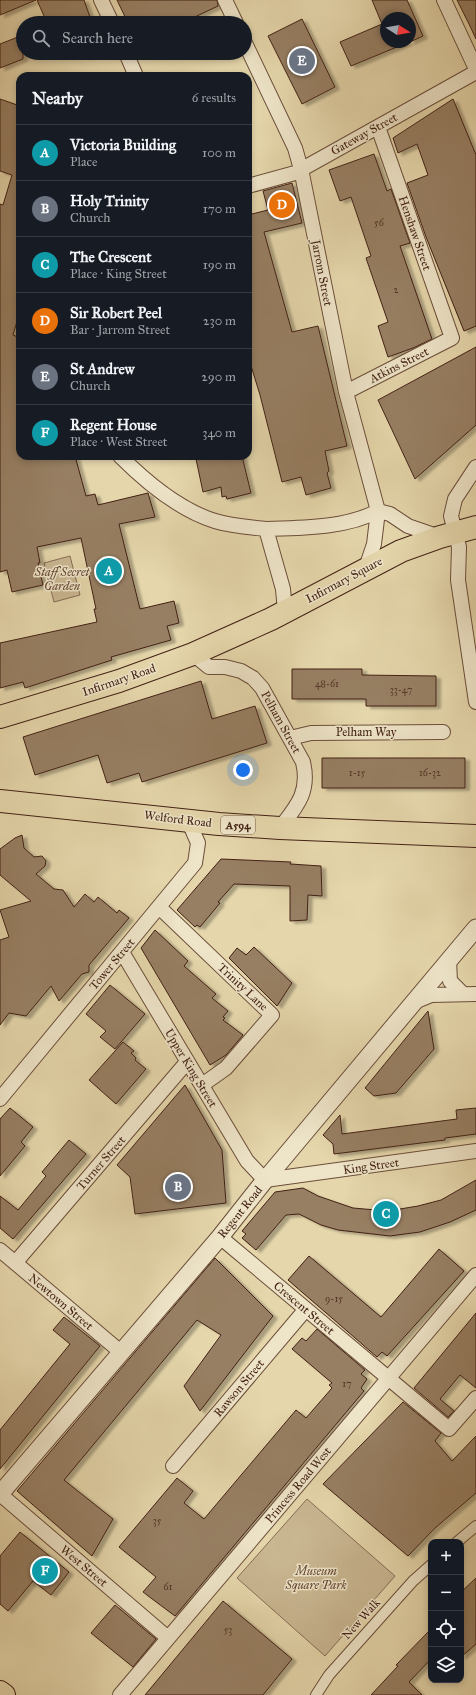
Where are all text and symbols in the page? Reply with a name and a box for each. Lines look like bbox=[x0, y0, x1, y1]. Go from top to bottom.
north arrow bbox=[380, 12, 416, 48]
search box bbox=[16, 16, 252, 60]
icon: search bbox=[30, 27, 52, 49]
text: Search here bbox=[62, 29, 133, 47]
pin: E bbox=[289, 46, 315, 76]
text: Nearby bbox=[32, 88, 83, 109]
text: 6 results bbox=[192, 90, 236, 106]
street label: Gateway Street bbox=[328, 110, 400, 158]
text: Victoria Building bbox=[70, 136, 176, 154]
text: A bbox=[41, 145, 49, 161]
text: 100 m bbox=[202, 145, 236, 161]
text: Place bbox=[70, 154, 97, 170]
pin: D bbox=[269, 190, 295, 220]
text: Holy Trinity bbox=[70, 192, 149, 210]
street label: Henshaw Street bbox=[396, 194, 435, 273]
text: B bbox=[41, 201, 49, 217]
text: 170 m bbox=[203, 201, 236, 217]
text: Church bbox=[70, 210, 110, 226]
house number: 56 bbox=[374, 217, 385, 229]
street label: Jarrom Street bbox=[307, 237, 335, 308]
text: The Crescent bbox=[70, 248, 151, 266]
text: C bbox=[41, 257, 49, 273]
text: 190 m bbox=[203, 257, 236, 273]
text: Place · King Street bbox=[70, 266, 167, 282]
house number: 2 bbox=[394, 284, 399, 296]
text: Sir Robert Peel bbox=[70, 304, 162, 322]
text: D bbox=[40, 313, 50, 329]
text: 230 m bbox=[203, 313, 236, 329]
text: Bar · Jarrom Street bbox=[70, 322, 170, 338]
street label: Atkins Street bbox=[366, 344, 432, 386]
text: St Andrew bbox=[70, 360, 135, 378]
text: E bbox=[40, 369, 50, 385]
text: 290 m bbox=[201, 369, 236, 385]
text: Church bbox=[70, 378, 110, 394]
text: Regent House bbox=[70, 416, 157, 434]
text: F bbox=[41, 425, 49, 441]
text: 340 m bbox=[202, 425, 236, 441]
text: Place · West Street bbox=[70, 434, 167, 450]
street label: Infirmary Square bbox=[303, 554, 385, 607]
pin: A bbox=[96, 556, 122, 586]
park label: Staff Secret Garden bbox=[34, 565, 90, 593]
street label: Infirmary Road bbox=[81, 661, 157, 699]
house number: 48-61 bbox=[315, 678, 339, 690]
house number: 33-47 bbox=[390, 684, 412, 696]
street label: Pelham Street bbox=[258, 688, 304, 756]
street label: Pelham Way bbox=[336, 725, 397, 739]
your location bbox=[233, 760, 253, 780]
house number: 1-15 bbox=[349, 767, 366, 779]
house number: 16-32 bbox=[419, 767, 441, 779]
street label: Welford Road bbox=[143, 808, 213, 830]
road number: A594 bbox=[221, 816, 255, 834]
street label: Tower Street bbox=[86, 935, 138, 993]
street label: Trinity Lane bbox=[215, 960, 271, 1014]
street label: Upper King Street bbox=[161, 1026, 220, 1111]
street label: Turner Street bbox=[74, 1132, 129, 1193]
street label: King Street bbox=[342, 1155, 401, 1178]
pin: B bbox=[165, 1172, 191, 1202]
street label: Regent Road bbox=[215, 1183, 266, 1241]
pin: C bbox=[373, 1199, 399, 1229]
street label: Newtown Street bbox=[26, 1271, 97, 1334]
street label: Crescent Street bbox=[271, 1278, 338, 1338]
house number: 9-15 bbox=[325, 1293, 343, 1305]
street label: Rawson Street bbox=[211, 1356, 268, 1420]
house number: 17 bbox=[342, 1378, 352, 1390]
street label: Princess Road West bbox=[262, 1443, 334, 1526]
house number: 35 bbox=[153, 1515, 162, 1527]
map controls bbox=[428, 1539, 464, 1683]
button: + bbox=[428, 1539, 464, 1575]
street label: West Street bbox=[58, 1542, 111, 1590]
pin: F bbox=[32, 1556, 58, 1586]
park label: Museum Square Park bbox=[284, 1564, 347, 1592]
button: − bbox=[428, 1575, 464, 1611]
house number: 61 bbox=[163, 1581, 173, 1593]
street label: New Walk bbox=[339, 1595, 383, 1642]
button: locate bbox=[428, 1611, 464, 1647]
house number: 53 bbox=[224, 1624, 232, 1636]
button: layers bbox=[428, 1647, 464, 1683]

